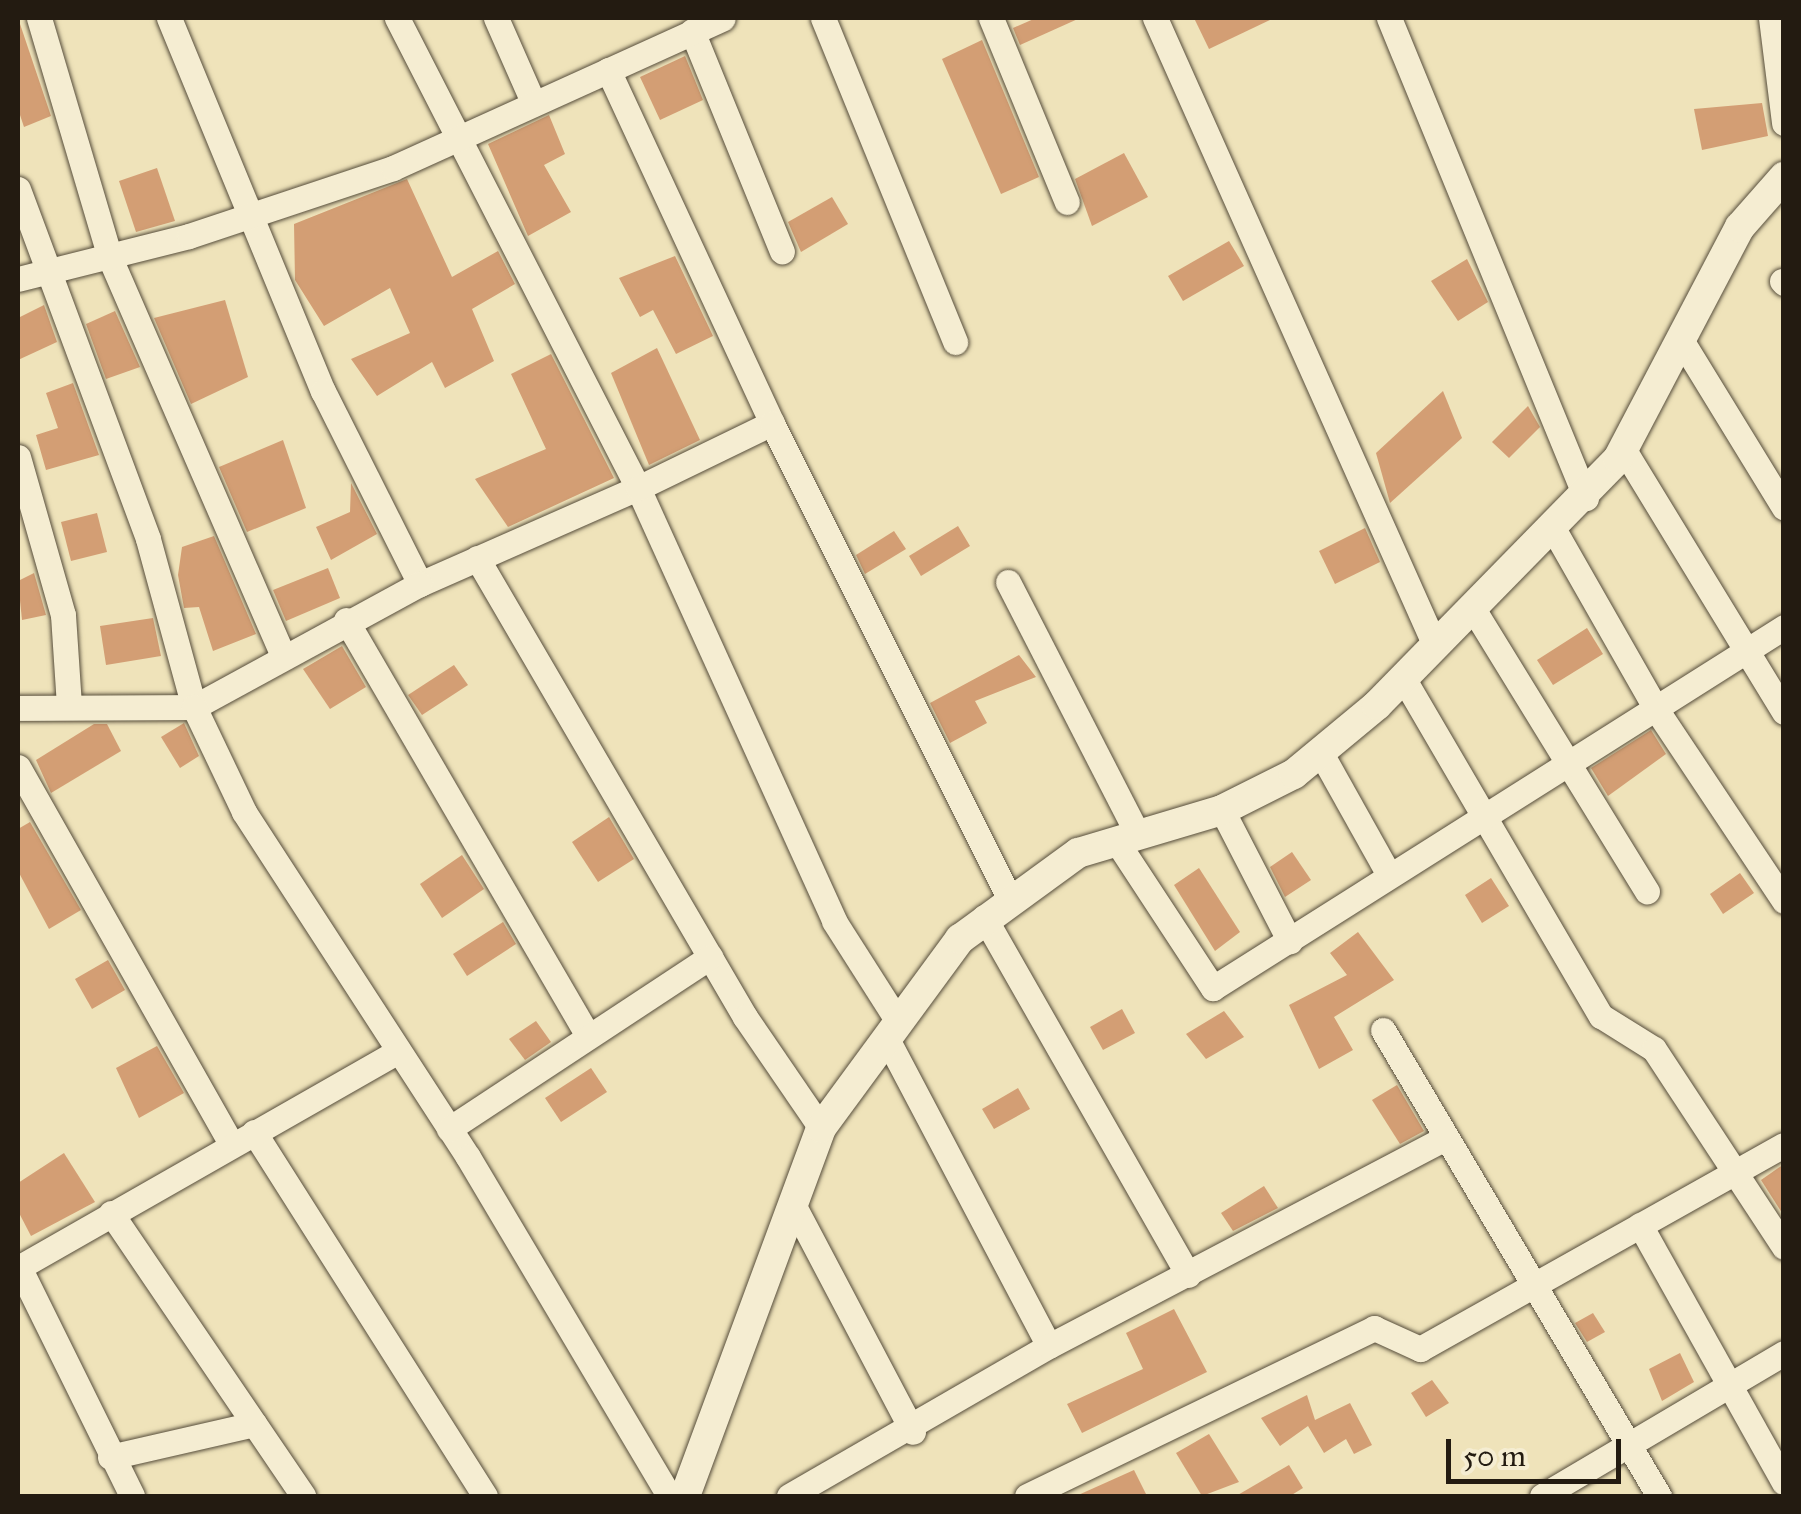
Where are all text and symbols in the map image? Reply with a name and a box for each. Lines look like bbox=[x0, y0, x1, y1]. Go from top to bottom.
scale bar bbox=[1451, 1419, 1626, 1481]
text: 50 m bbox=[1463, 1438, 1526, 1474]

